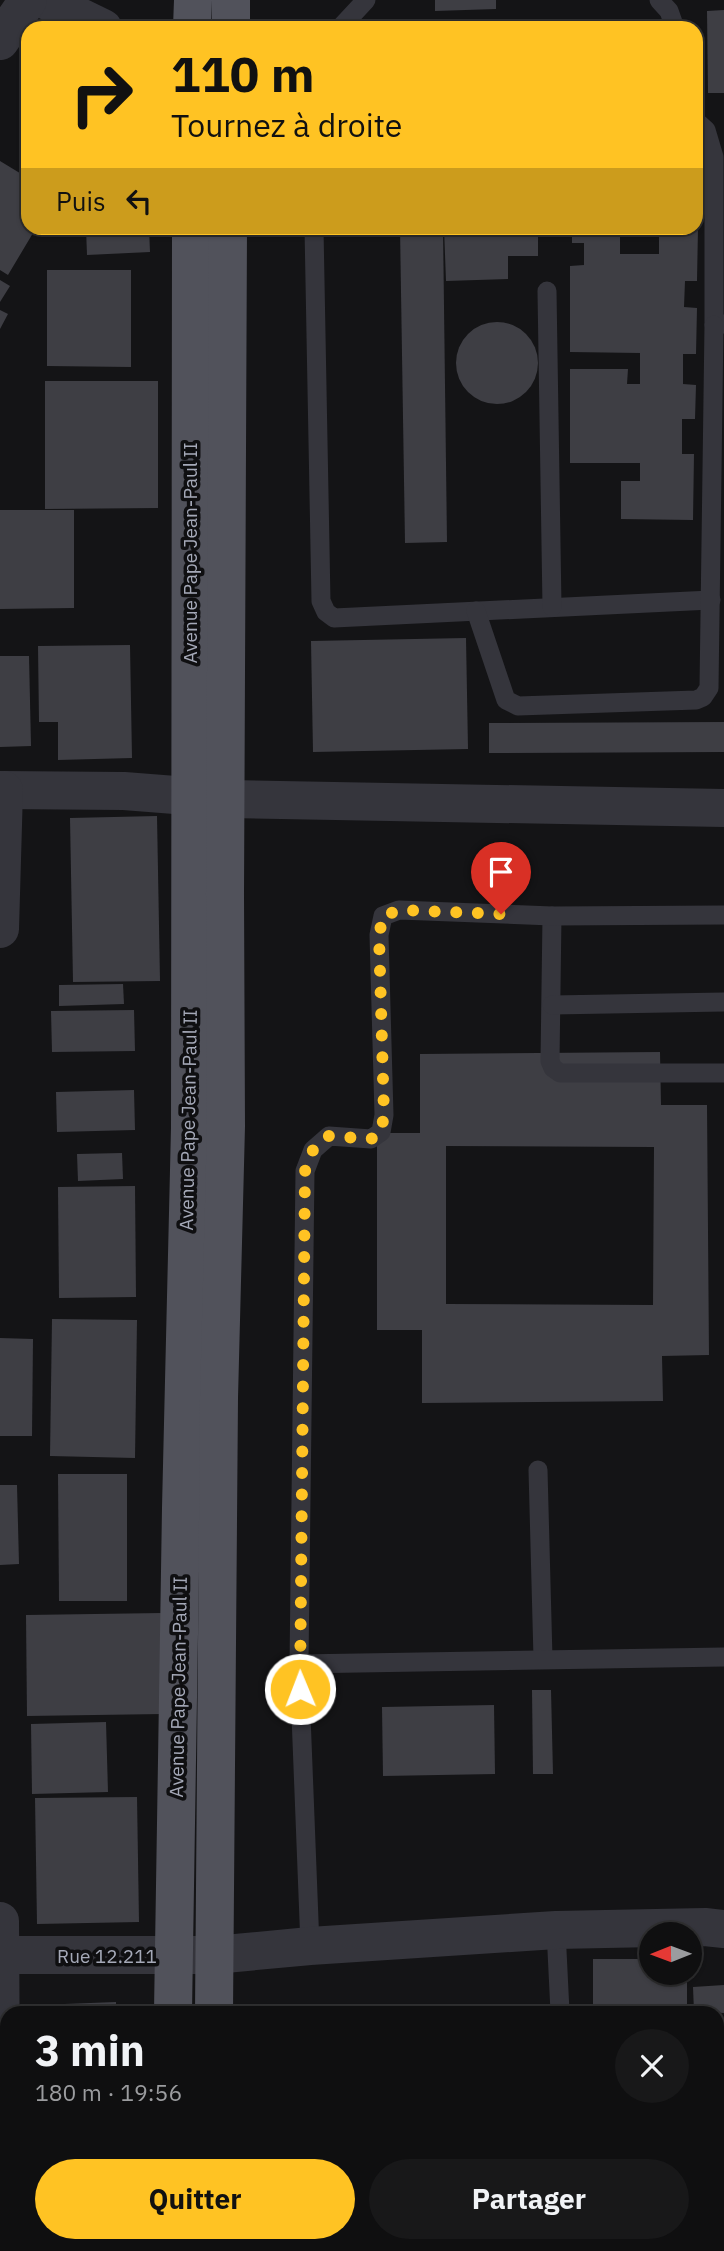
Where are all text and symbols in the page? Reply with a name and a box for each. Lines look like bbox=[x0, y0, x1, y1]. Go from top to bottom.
text: 110 m bbox=[171, 42, 315, 105]
icon: right bbox=[56, 49, 147, 140]
text: Tournez à droite bbox=[171, 104, 402, 146]
icon: left bbox=[120, 182, 158, 220]
text: Puis bbox=[56, 184, 106, 218]
street label: Avenue Pape Jean-Paul II bbox=[178, 442, 202, 664]
pin bbox=[471, 842, 531, 914]
icon: arrive bbox=[482, 853, 520, 891]
street label: Avenue Pape Jean-Paul II bbox=[174, 1009, 202, 1231]
street label: Avenue Pape Jean-Paul II bbox=[164, 1576, 192, 1798]
position arrow bbox=[263, 1652, 337, 1726]
north arrow bbox=[639, 1922, 702, 1984]
map controls bbox=[639, 1922, 702, 1985]
street label: Rue 12.211 bbox=[57, 1944, 157, 1968]
text: 3 min bbox=[35, 2023, 145, 2078]
button: close bbox=[615, 2029, 689, 2103]
text: 180 m · 19:56 bbox=[35, 2077, 182, 2107]
button: Quitter bbox=[35, 2159, 355, 2239]
button: Partager bbox=[369, 2159, 689, 2239]

